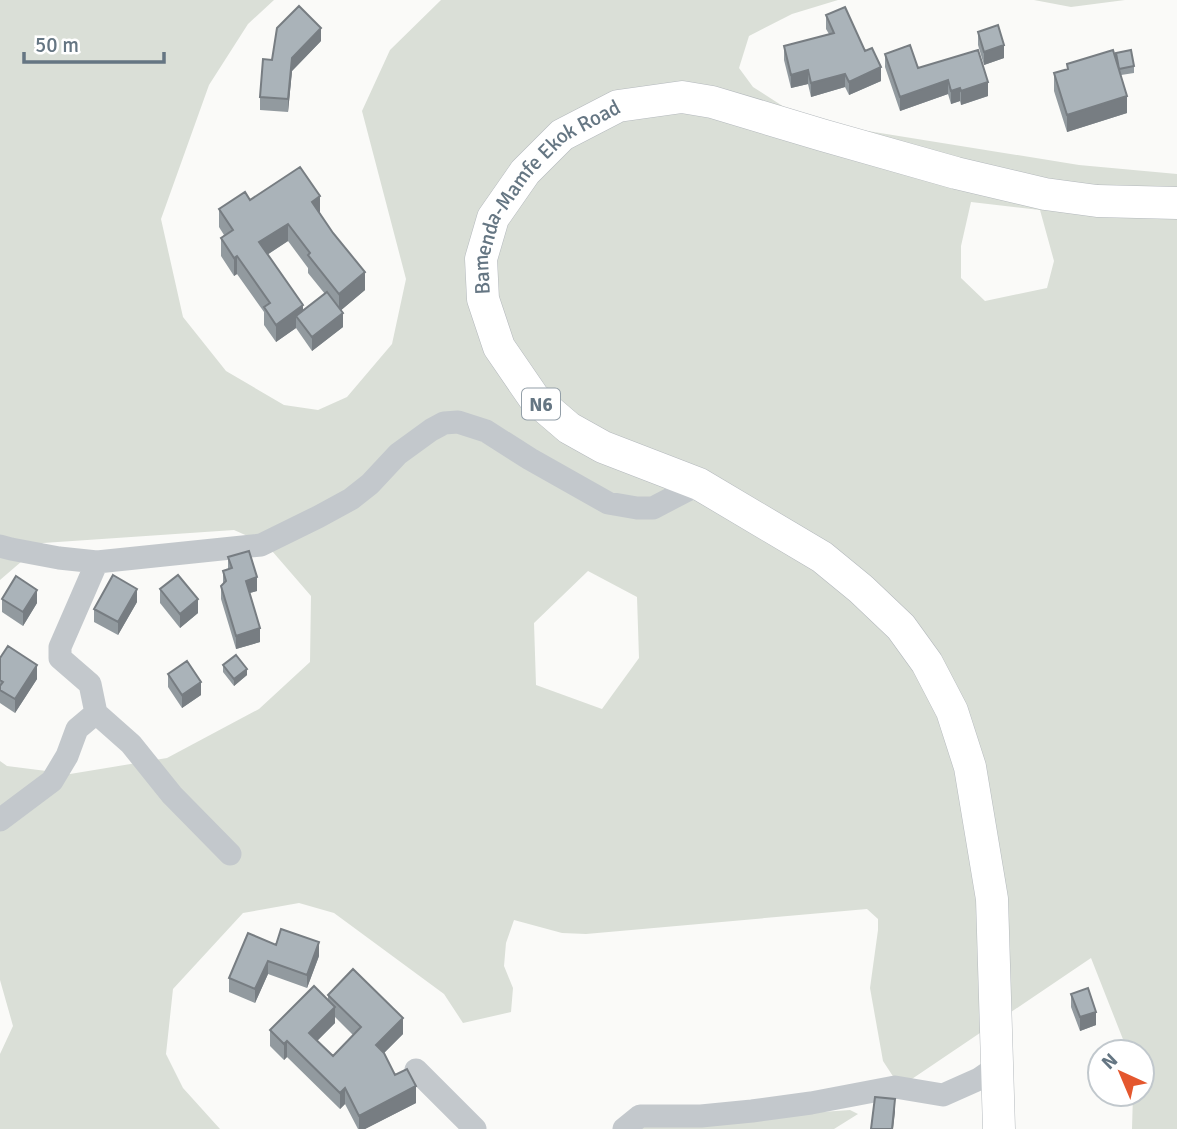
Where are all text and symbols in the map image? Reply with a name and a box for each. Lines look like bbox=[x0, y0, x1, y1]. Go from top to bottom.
scale bar bbox=[24, 21, 164, 65]
text: 50 m bbox=[35, 32, 79, 58]
street label: Bamenda-Mamfe Ekok Road bbox=[468, 94, 625, 295]
road number: N6 bbox=[522, 388, 560, 420]
north arrow bbox=[1086, 1038, 1156, 1108]
text: N bbox=[1097, 1048, 1123, 1075]

